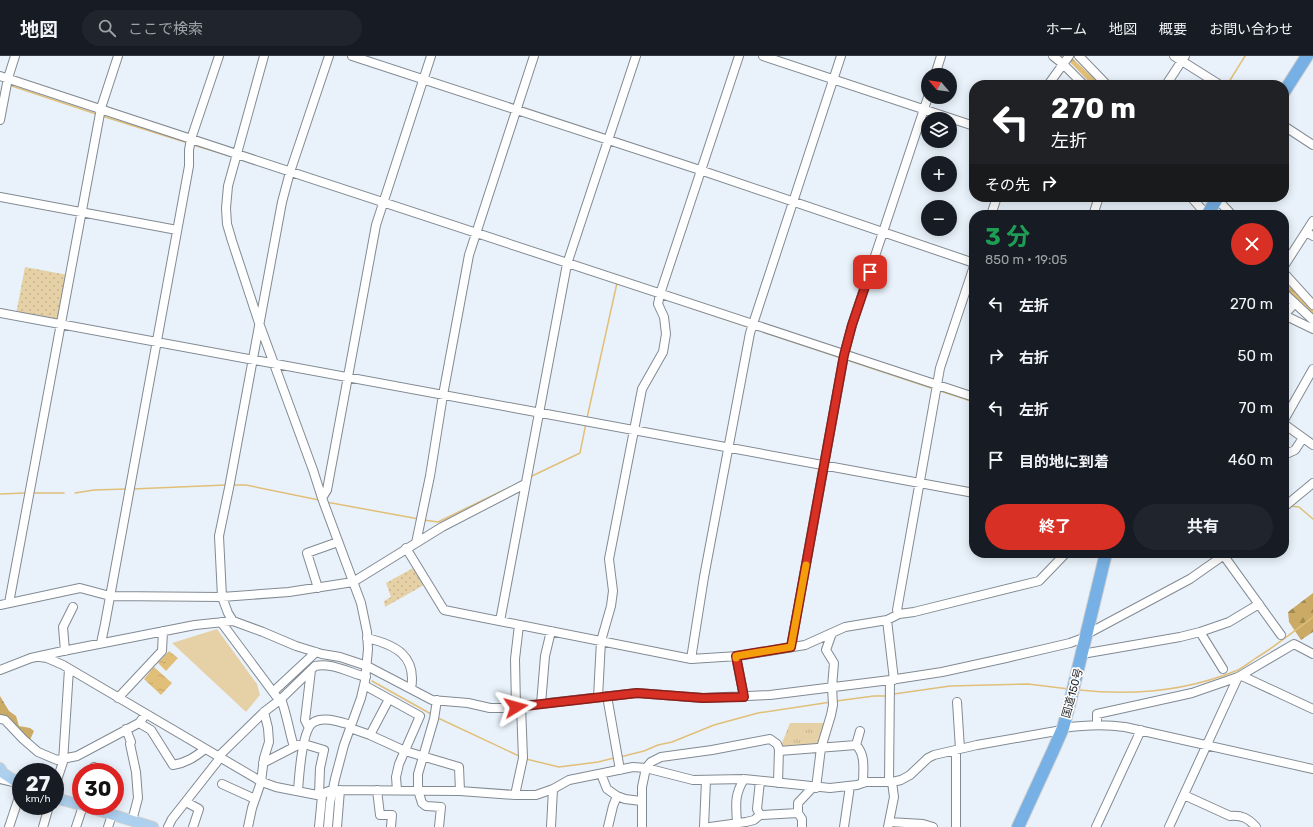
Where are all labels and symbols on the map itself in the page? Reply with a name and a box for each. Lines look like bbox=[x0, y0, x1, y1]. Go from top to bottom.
north arrow bbox=[921, 68, 957, 104]
pin bbox=[853, 255, 887, 289]
street label: 国道150号 bbox=[1060, 667, 1085, 720]
position arrow bbox=[495, 686, 537, 728]
speed limit sign: 30 bbox=[72, 763, 124, 815]

